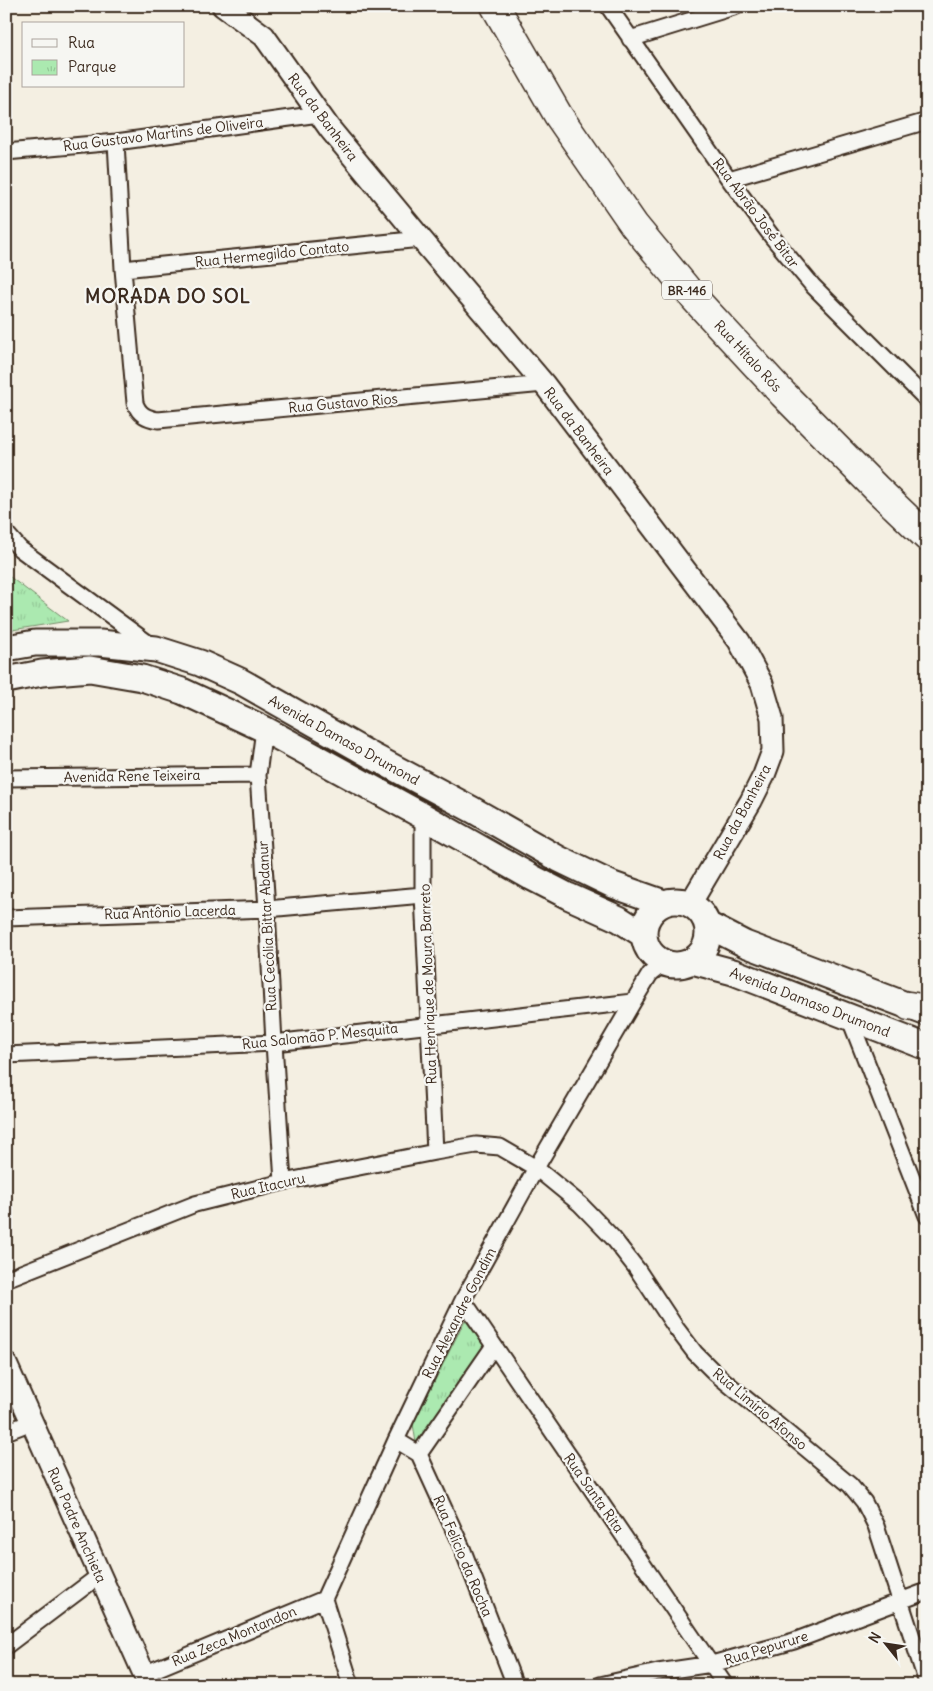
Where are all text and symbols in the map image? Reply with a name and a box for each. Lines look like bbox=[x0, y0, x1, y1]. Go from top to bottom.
legend bbox=[22, 22, 185, 88]
text: Rua bbox=[68, 33, 95, 52]
text: Parque bbox=[68, 57, 116, 76]
street label: Rua da Banheira bbox=[284, 69, 362, 165]
street label: Rua Gustavo Martins de Oliveira bbox=[62, 113, 264, 155]
street label: Rua Abrão José Bitar bbox=[709, 155, 803, 272]
street label: Rua Hermegildo Contato bbox=[194, 237, 350, 271]
road number: BR-146 bbox=[662, 280, 712, 300]
district label: MORADA DO SOL bbox=[85, 284, 251, 308]
street label: Rua Hítalo Rós bbox=[710, 316, 786, 396]
street label: Rua da Banheira bbox=[540, 383, 618, 479]
street label: Rua Gustavo Rios bbox=[287, 389, 399, 417]
street label: Avenida Damaso Drumond bbox=[265, 691, 423, 789]
street label: Rua da Banheira bbox=[709, 761, 775, 863]
street label: Avenida Rene Teixeira bbox=[63, 766, 201, 786]
street label: Rua Cecólia Bittar Abdanur bbox=[254, 840, 280, 1012]
street label: Rua Henrique de Moura Barreto bbox=[415, 883, 441, 1085]
street label: Rua Antônio Lacerda bbox=[104, 901, 236, 923]
street label: Avenida Damaso Drumond bbox=[727, 963, 893, 1041]
street label: Rua Salomão P. Mesquita bbox=[241, 1019, 399, 1053]
street label: Rua Itacuru bbox=[229, 1169, 307, 1203]
street label: Rua Alexandre Gondim bbox=[418, 1244, 500, 1382]
street label: Rua Limírio Afonso bbox=[709, 1364, 811, 1454]
street label: Rua Santa Rita bbox=[560, 1450, 628, 1536]
street label: Rua Padre Anchieta bbox=[43, 1465, 111, 1585]
street label: Rua Felício da Rocha bbox=[429, 1493, 497, 1619]
street label: Rua Zeca Montandon bbox=[169, 1602, 299, 1670]
north arrow bbox=[860, 1618, 910, 1668]
street label: Rua Pepurure bbox=[722, 1627, 810, 1669]
text: N bbox=[865, 1629, 885, 1646]

